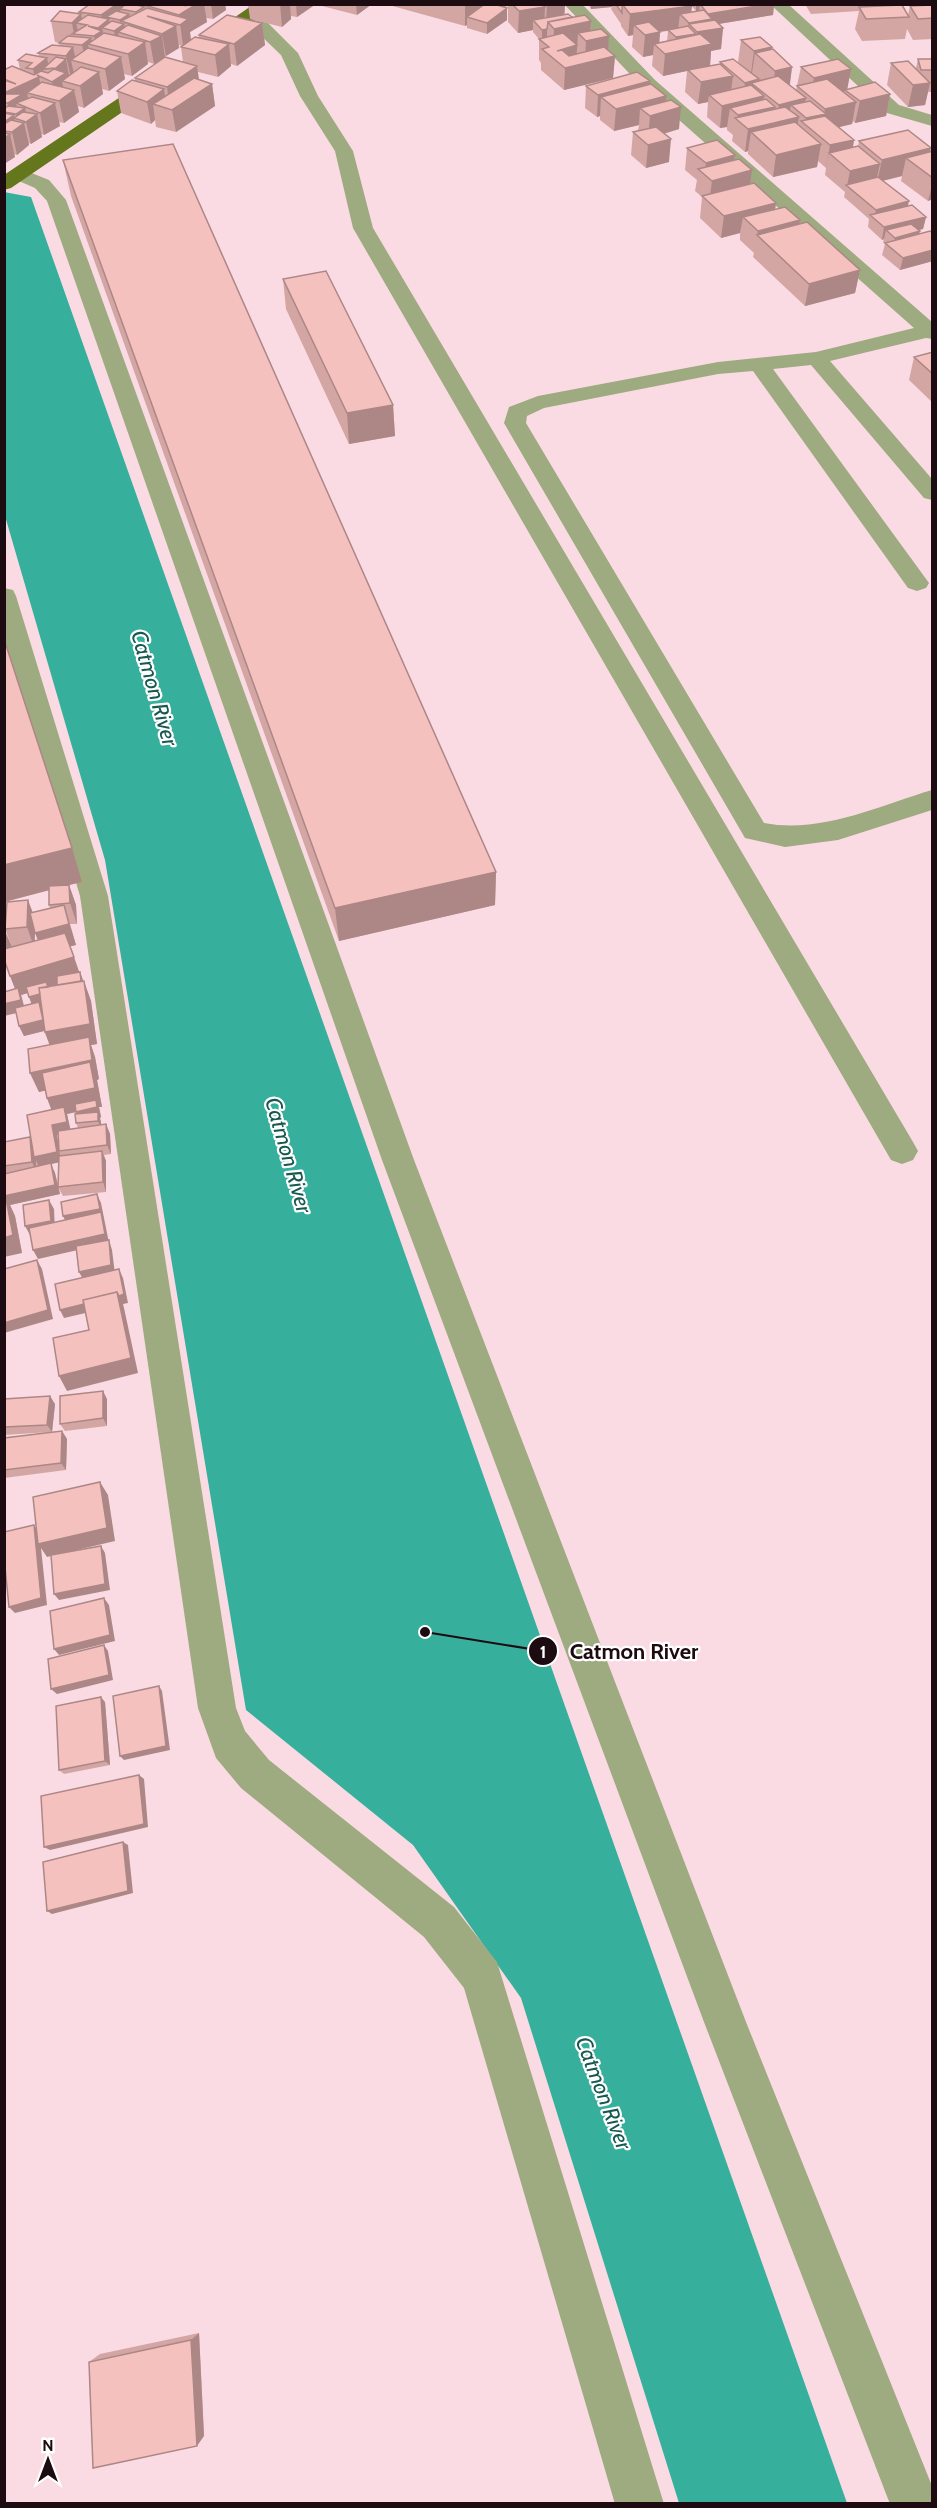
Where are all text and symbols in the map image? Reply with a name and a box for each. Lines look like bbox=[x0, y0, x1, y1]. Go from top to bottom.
water label: Catmon River bbox=[125, 627, 184, 750]
water label: Catmon River bbox=[259, 1094, 318, 1217]
callout: Catmon River bbox=[528, 1631, 710, 1671]
text: Catmon River bbox=[570, 1638, 699, 1665]
text: 1 bbox=[540, 1641, 546, 1663]
water label: Catmon River bbox=[570, 2033, 638, 2155]
north arrow bbox=[18, 2430, 78, 2490]
text: N bbox=[42, 2436, 54, 2455]

